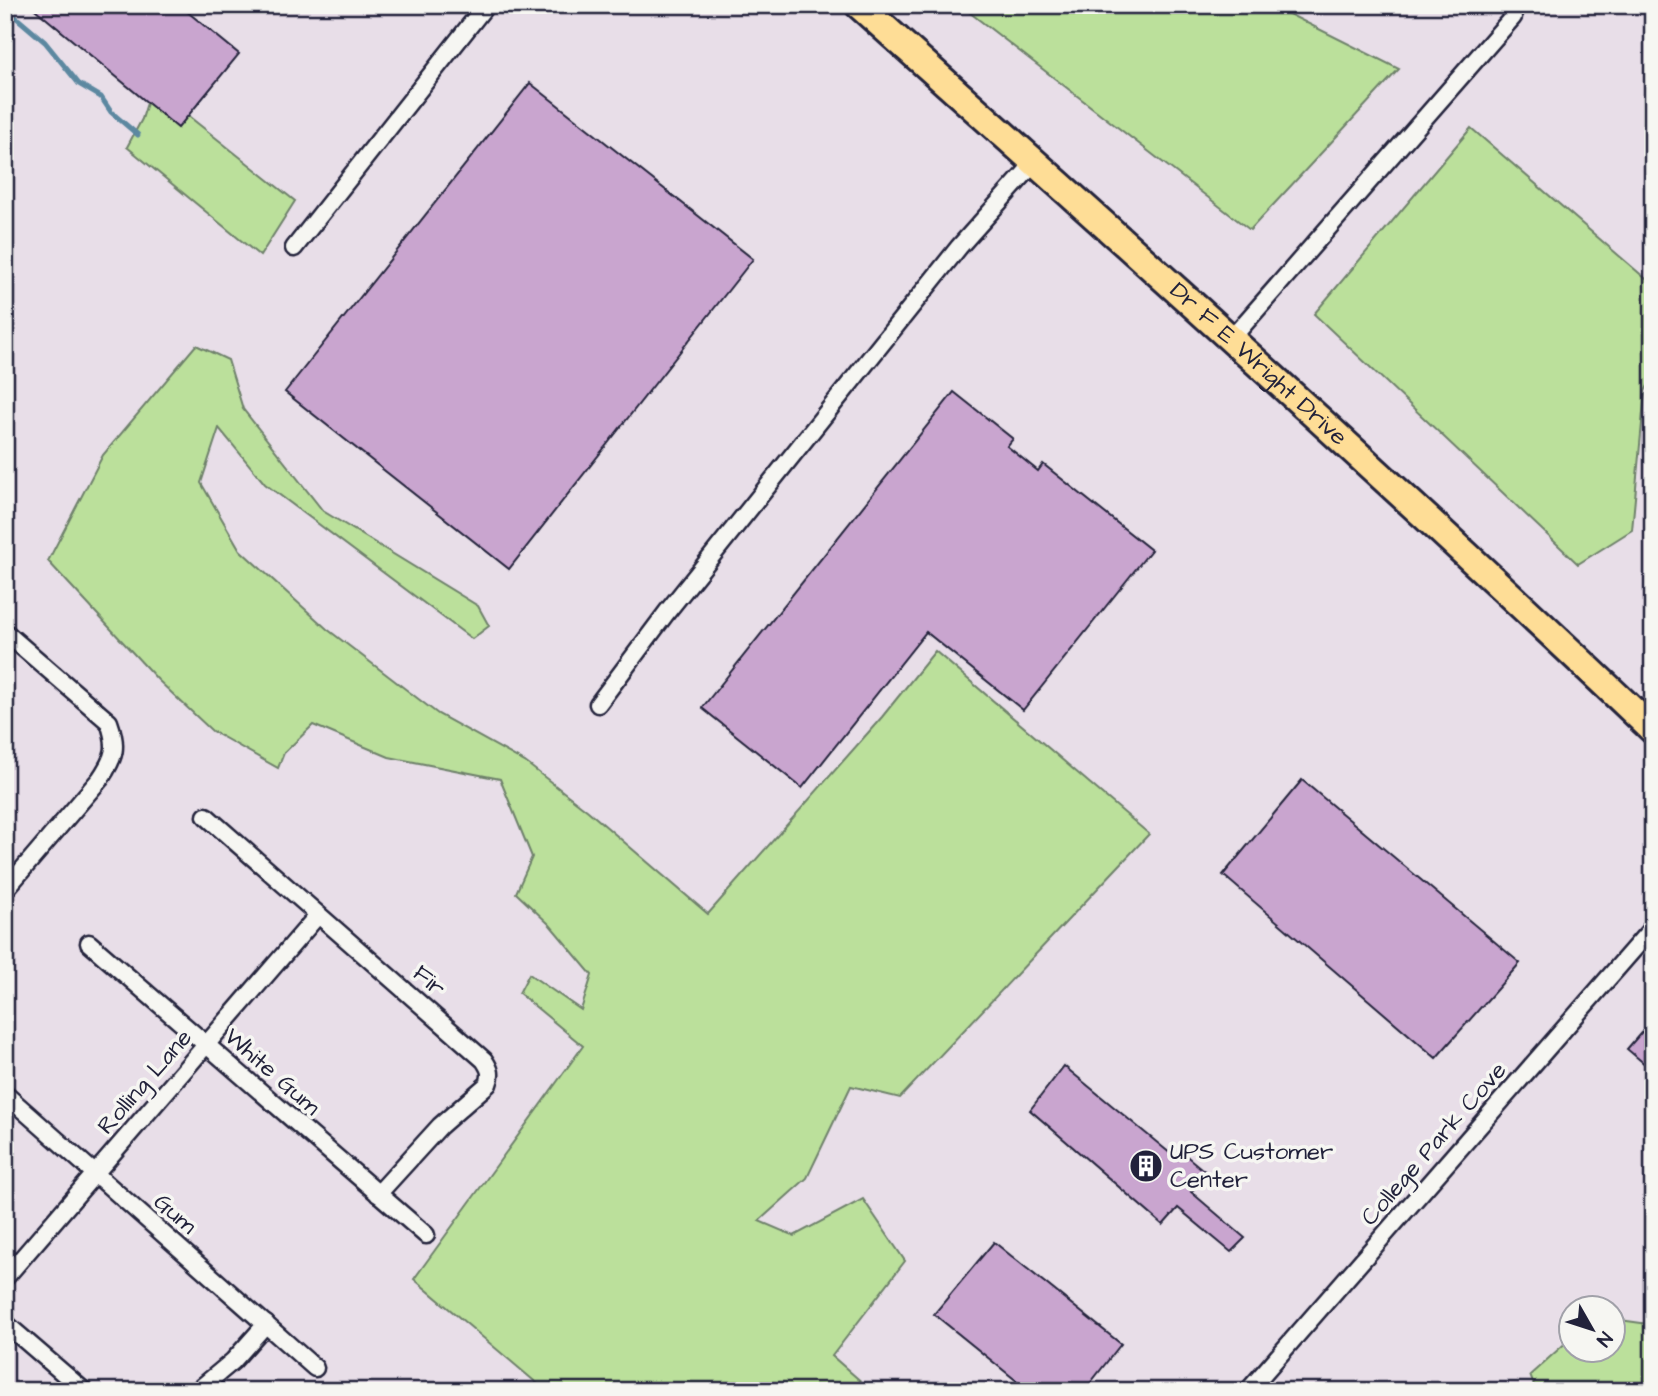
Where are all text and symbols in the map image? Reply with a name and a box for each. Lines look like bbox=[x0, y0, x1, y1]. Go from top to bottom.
street label: Dr F E Wright Drive bbox=[1162, 274, 1355, 454]
street label: Fir bbox=[405, 957, 453, 1005]
street label: White Gum bbox=[216, 1021, 328, 1124]
street label: Rolling Lane bbox=[90, 1022, 201, 1143]
street label: College Park Cove bbox=[1353, 1055, 1516, 1234]
place label: UPS Customer Center bbox=[1170, 1135, 1333, 1197]
building icon: UPS Customer Center bbox=[1127, 1147, 1165, 1185]
street label: Gum bbox=[146, 1186, 204, 1243]
north arrow bbox=[1556, 1294, 1626, 1364]
text: N bbox=[1590, 1326, 1618, 1352]

